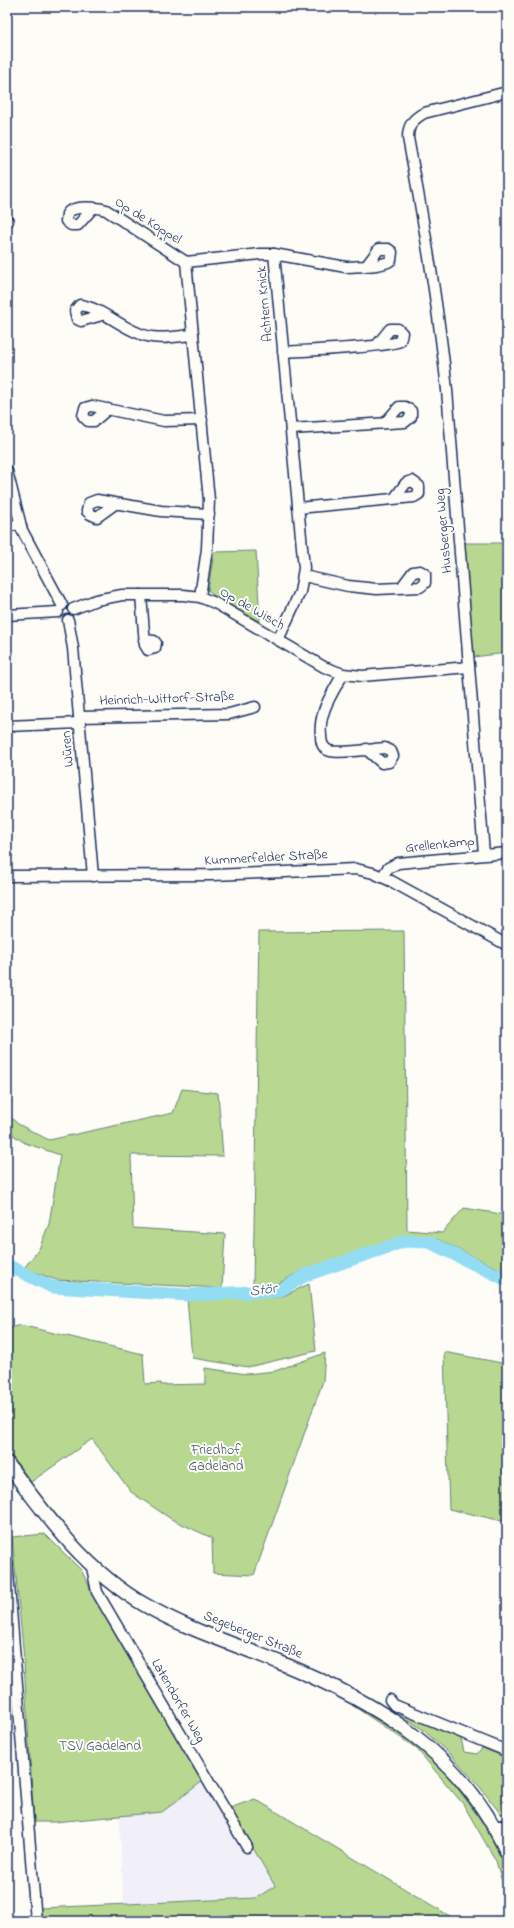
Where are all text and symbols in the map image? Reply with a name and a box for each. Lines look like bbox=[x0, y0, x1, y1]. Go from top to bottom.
street label: Op de Koppel bbox=[110, 192, 186, 250]
street label: Achtern Knick bbox=[251, 264, 279, 343]
street label: Husberger Weg bbox=[430, 488, 459, 574]
street label: Op de Wisch bbox=[216, 582, 288, 636]
street label: Heinrich-Wittorf-Straße bbox=[99, 686, 235, 712]
street label: Würen bbox=[56, 730, 80, 768]
street label: Grellenkamp bbox=[404, 831, 476, 859]
street label: Kummerfelder Straße bbox=[204, 844, 329, 872]
water label: Stör bbox=[248, 1277, 280, 1302]
park label: Friedhof Gadeland bbox=[188, 1440, 244, 1477]
street label: Segeberger Straße bbox=[200, 1606, 306, 1666]
street label: Latendorfer Weg bbox=[145, 1655, 211, 1748]
park label: TSV Gadeland bbox=[59, 1736, 141, 1757]

